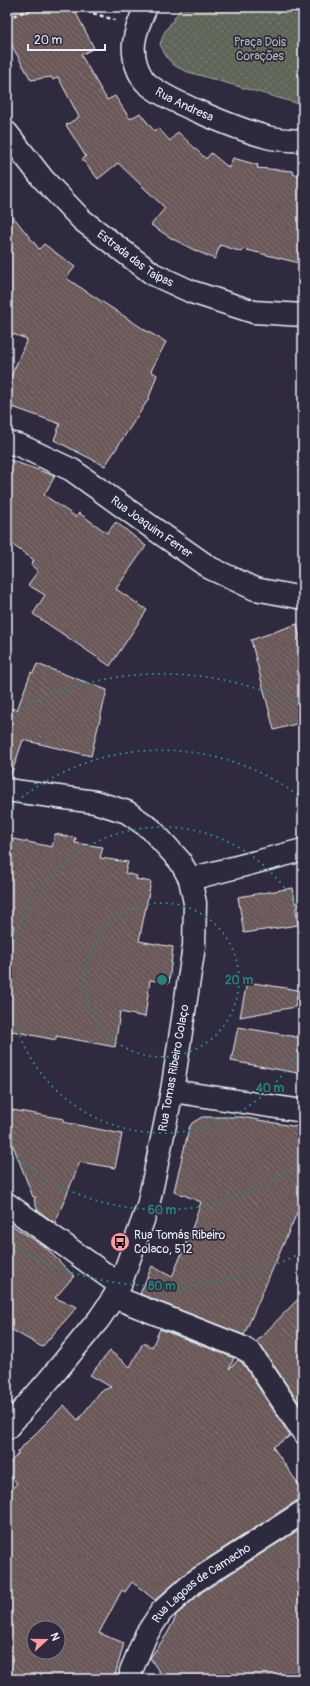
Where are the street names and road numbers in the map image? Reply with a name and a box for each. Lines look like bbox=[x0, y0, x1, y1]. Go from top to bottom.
street label: Rua Andresa bbox=[152, 84, 216, 125]
street label: Estrada das Taipas bbox=[94, 227, 177, 290]
street label: Rua Joaquim Ferrer bbox=[108, 493, 196, 562]
street label: Rua Tomas Ribeiro Colaço bbox=[155, 1003, 193, 1133]
street label: Rua Lagoas de Camacho bbox=[149, 1540, 254, 1626]

